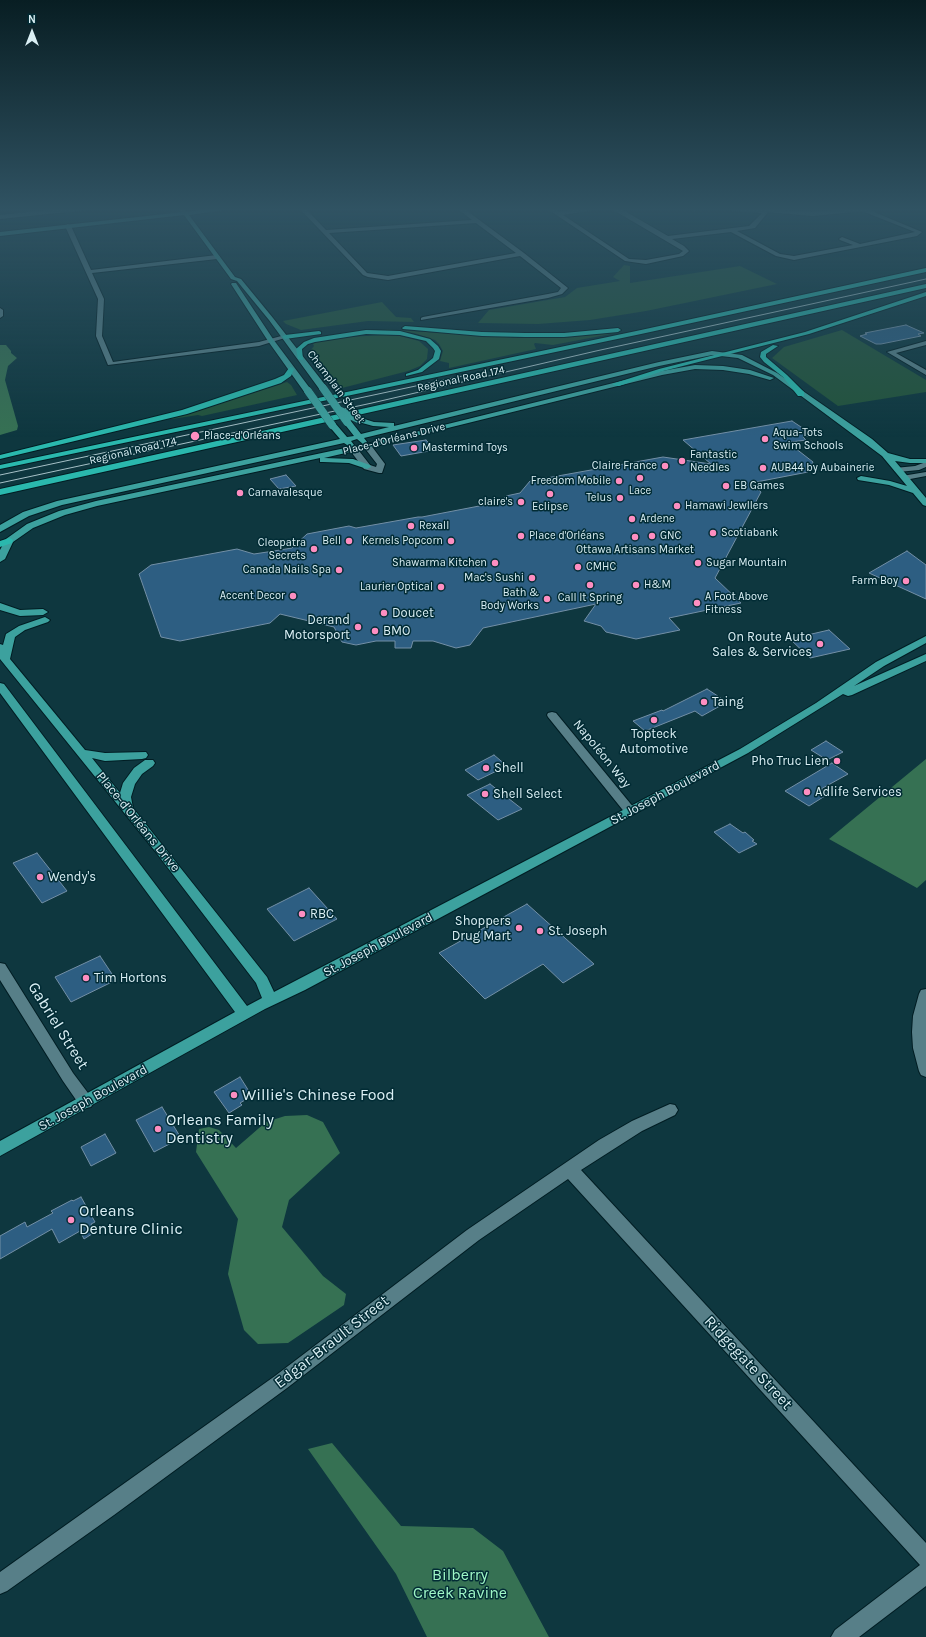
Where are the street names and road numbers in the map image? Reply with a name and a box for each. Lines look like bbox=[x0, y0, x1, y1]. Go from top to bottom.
street label: Champlain Street bbox=[304, 348, 368, 426]
street label: Regional Road 174 bbox=[416, 363, 506, 395]
street label: Place-d'Orléans Drive bbox=[341, 420, 447, 458]
street label: Regional Road 174 bbox=[88, 435, 178, 467]
street label: Napoléon Way bbox=[570, 717, 634, 791]
street label: St. Joseph Boulevard bbox=[607, 757, 723, 829]
street label: Place-d'Orléans Drive bbox=[93, 769, 183, 875]
street label: St. Joseph Boulevard bbox=[320, 909, 436, 981]
street label: Gabriel Street bbox=[23, 979, 93, 1073]
street label: St. Joseph Boulevard bbox=[36, 1062, 150, 1134]
street label: Edgar-Brault Street bbox=[271, 1291, 393, 1393]
street label: Ridgegate Street bbox=[700, 1312, 796, 1414]

